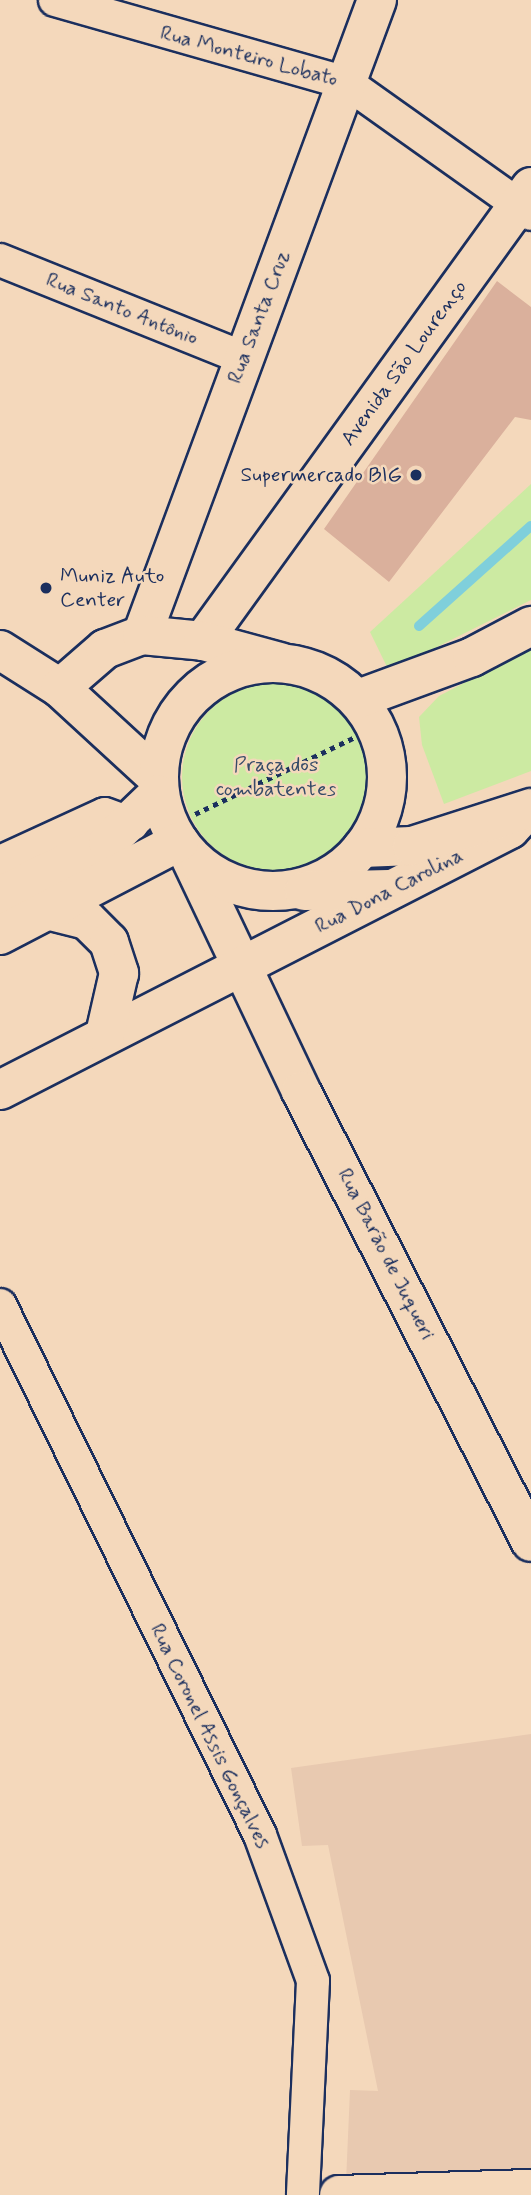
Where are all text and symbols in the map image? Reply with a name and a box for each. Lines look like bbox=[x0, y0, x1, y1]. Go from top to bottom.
street label: Rua Monteiro Lobato bbox=[157, 20, 341, 92]
street label: Rua Santa Cruz bbox=[222, 247, 296, 387]
street label: Rua Santo Antônio bbox=[43, 267, 201, 351]
street label: Avenida São Lourenço bbox=[337, 277, 471, 449]
place label: Supermercado BIG bbox=[236, 462, 402, 488]
marker: Supermercado BIG bbox=[408, 467, 424, 483]
place label: Muniz Auto Center bbox=[60, 563, 162, 613]
marker: Muniz Auto Center bbox=[38, 580, 54, 596]
park label: Praça dos combatentes bbox=[216, 752, 336, 802]
street label: Rua Dona Carolina bbox=[310, 842, 468, 940]
street label: Rua Barão de Juqueri bbox=[332, 1165, 440, 1343]
street label: Rua Coronel Assis Gonçalves bbox=[144, 1619, 276, 1853]

